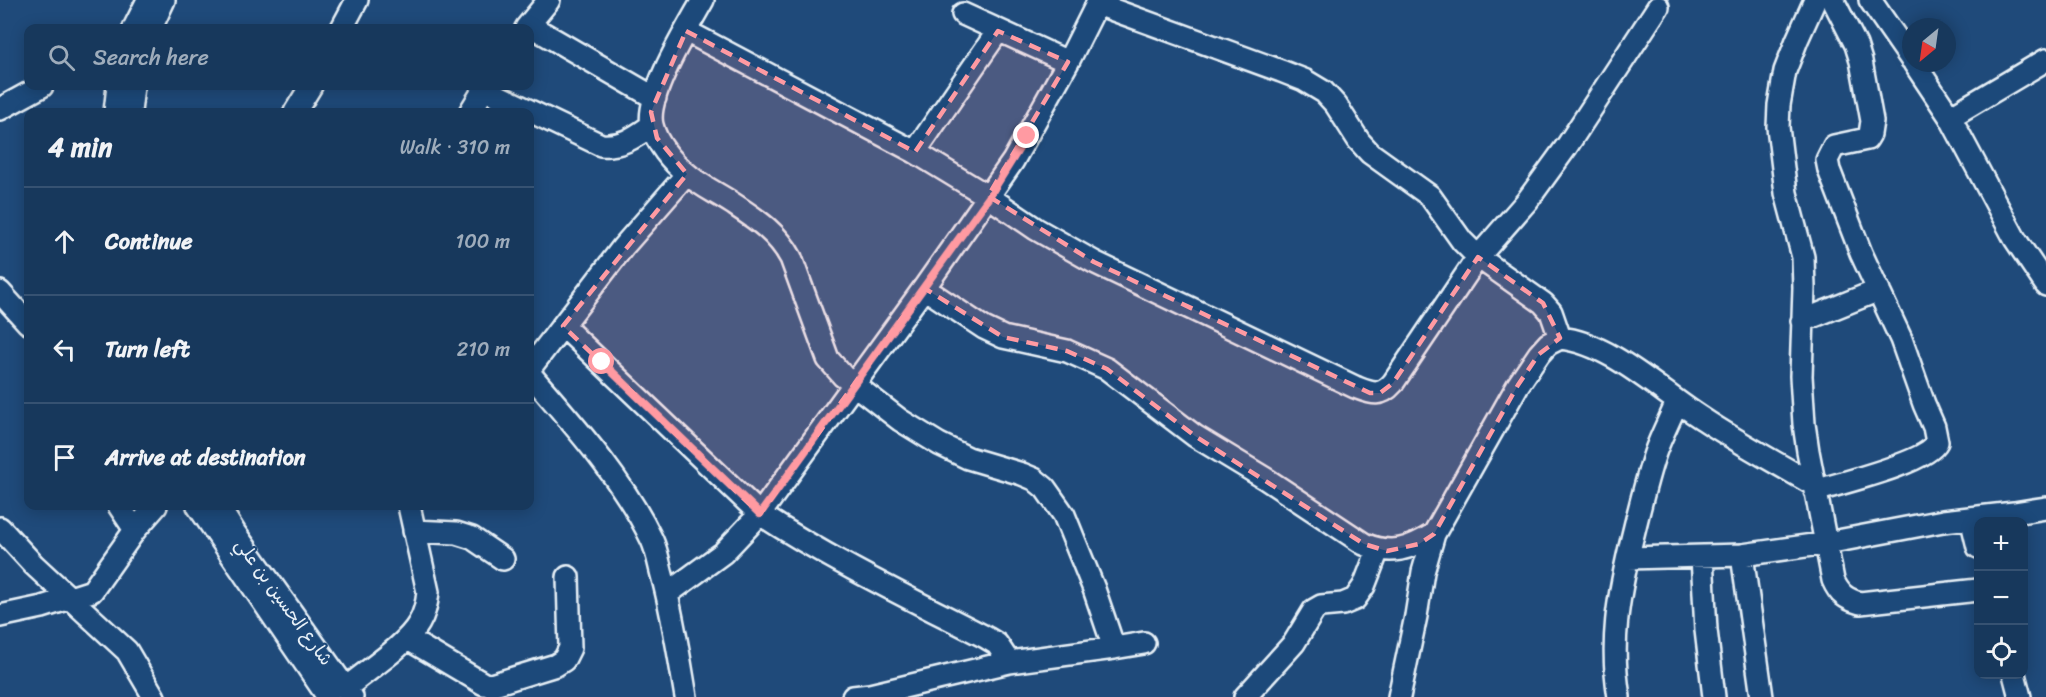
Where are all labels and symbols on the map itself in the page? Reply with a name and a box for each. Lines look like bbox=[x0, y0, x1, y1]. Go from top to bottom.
north arrow bbox=[1902, 18, 1956, 72]
route end bbox=[1013, 122, 1039, 148]
route start bbox=[588, 348, 614, 374]
street label: شارع الحسين بن علي bbox=[227, 531, 341, 673]

